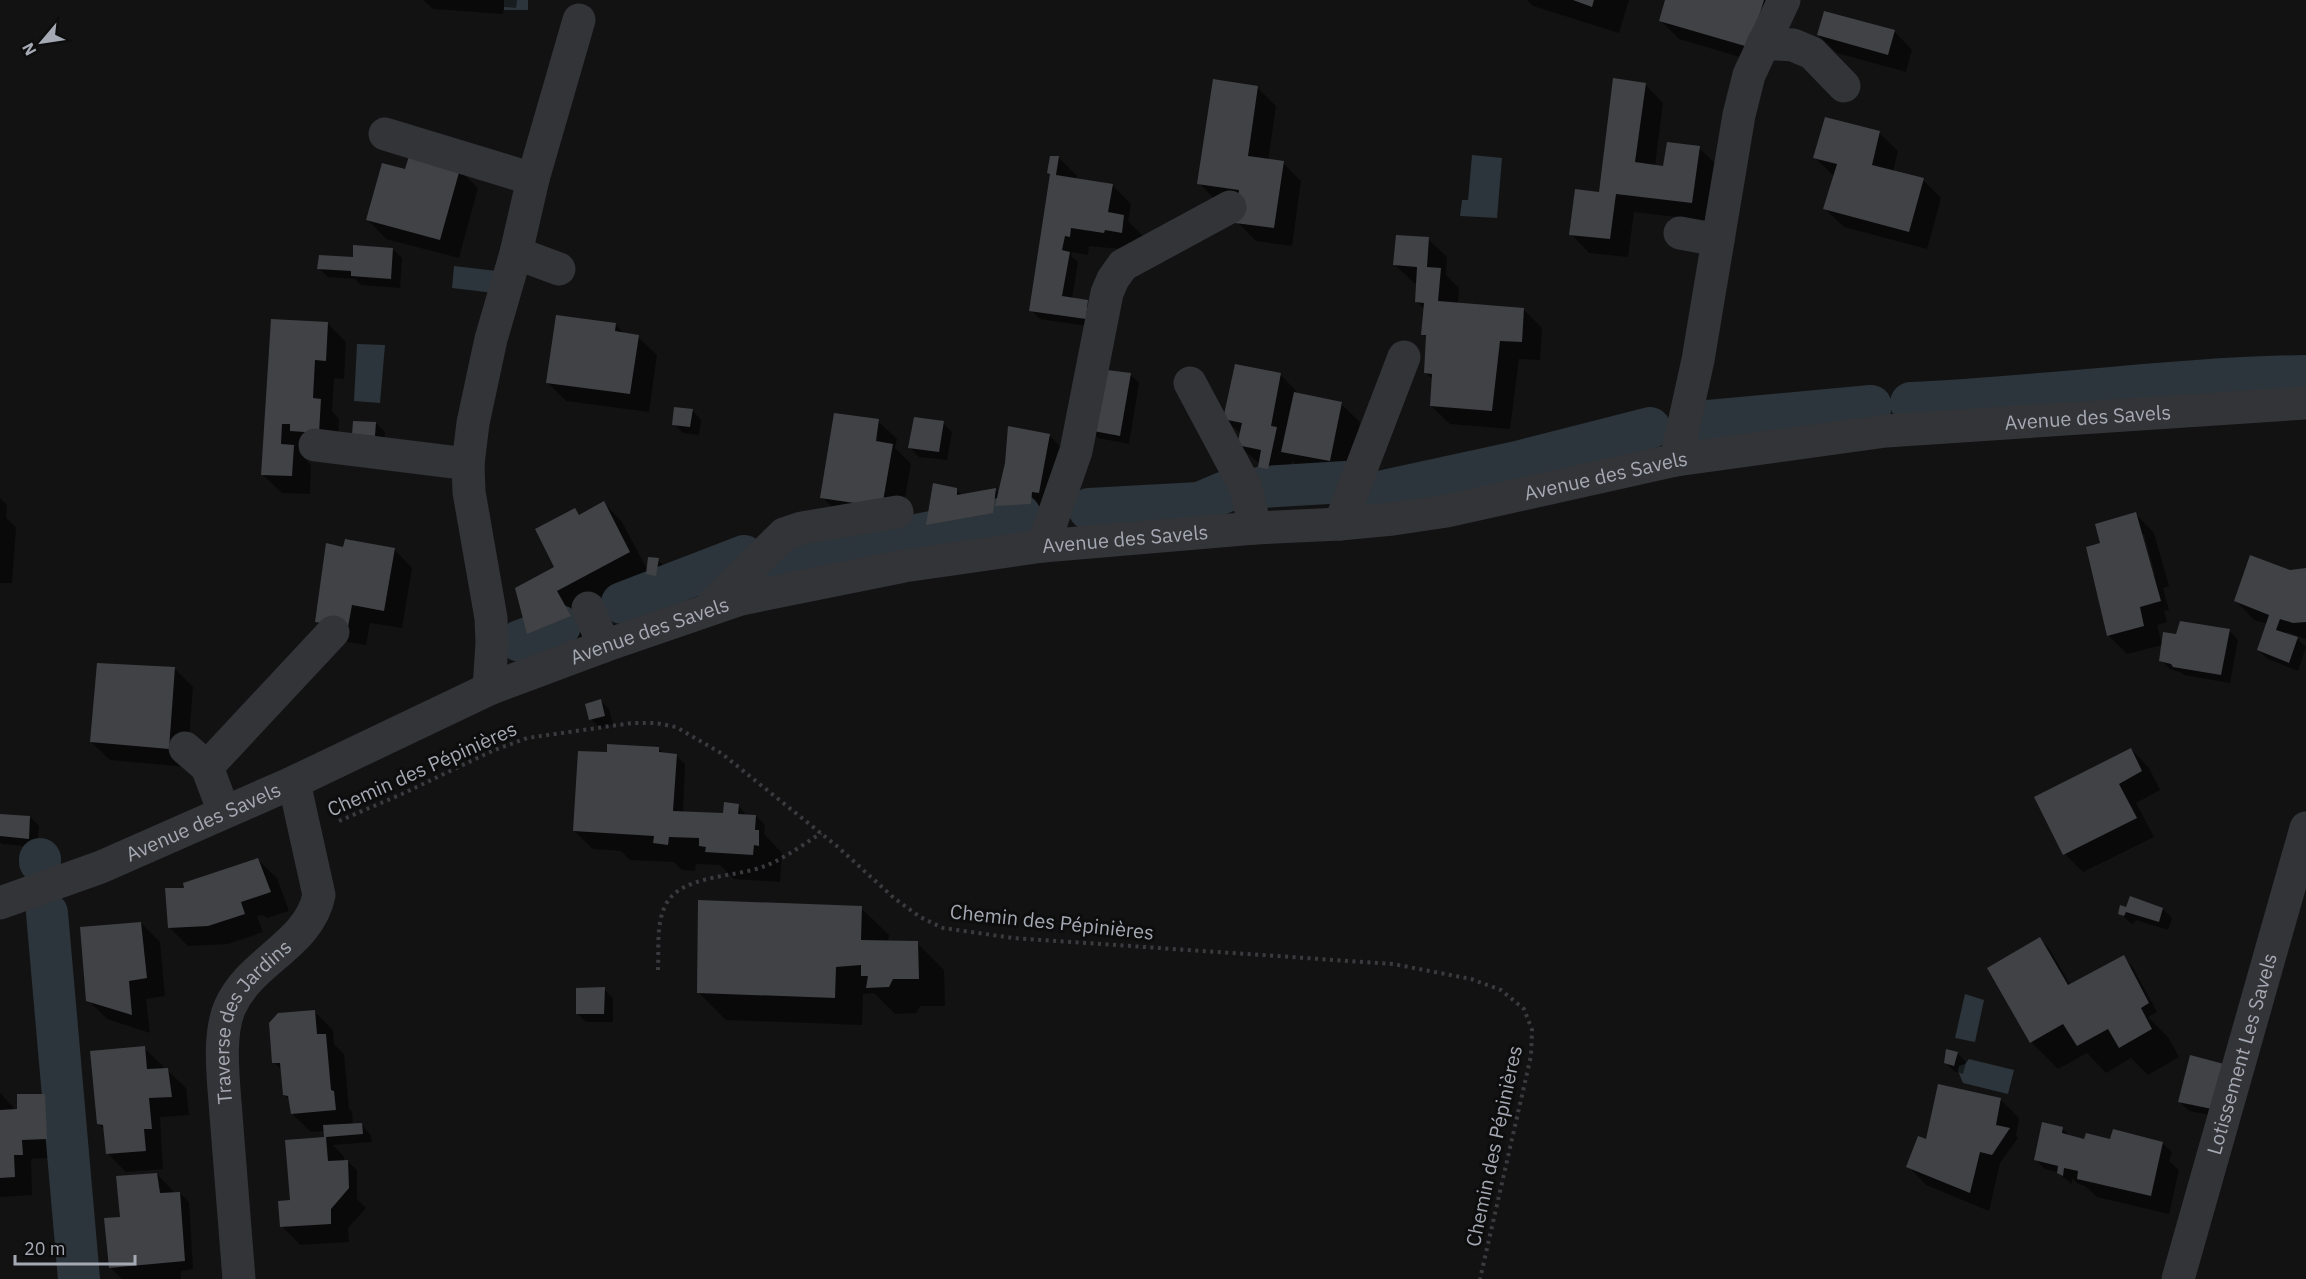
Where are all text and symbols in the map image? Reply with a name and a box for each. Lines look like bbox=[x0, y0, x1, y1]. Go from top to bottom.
north arrow bbox=[12, 12, 72, 72]
text: N bbox=[17, 39, 40, 59]
street label: Avenue des Savels bbox=[2004, 398, 2172, 436]
street label: Avenue des Savels bbox=[1522, 445, 1689, 506]
street label: Avenue des Savels bbox=[1041, 518, 1209, 559]
street label: Avenue des Savels bbox=[566, 590, 733, 671]
street label: Chemin des Pépinières bbox=[323, 715, 521, 823]
street label: Avenue des Savels bbox=[121, 776, 285, 867]
street label: Chemin des Pépinières bbox=[949, 897, 1155, 946]
street label: Traverse des Jardins bbox=[208, 933, 297, 1105]
street label: Lotissement Les Savels bbox=[2200, 950, 2283, 1158]
street label: Chemin des Pépinières bbox=[1459, 1043, 1528, 1249]
scale bar bbox=[15, 1228, 135, 1266]
text: 20 m bbox=[24, 1237, 66, 1260]

